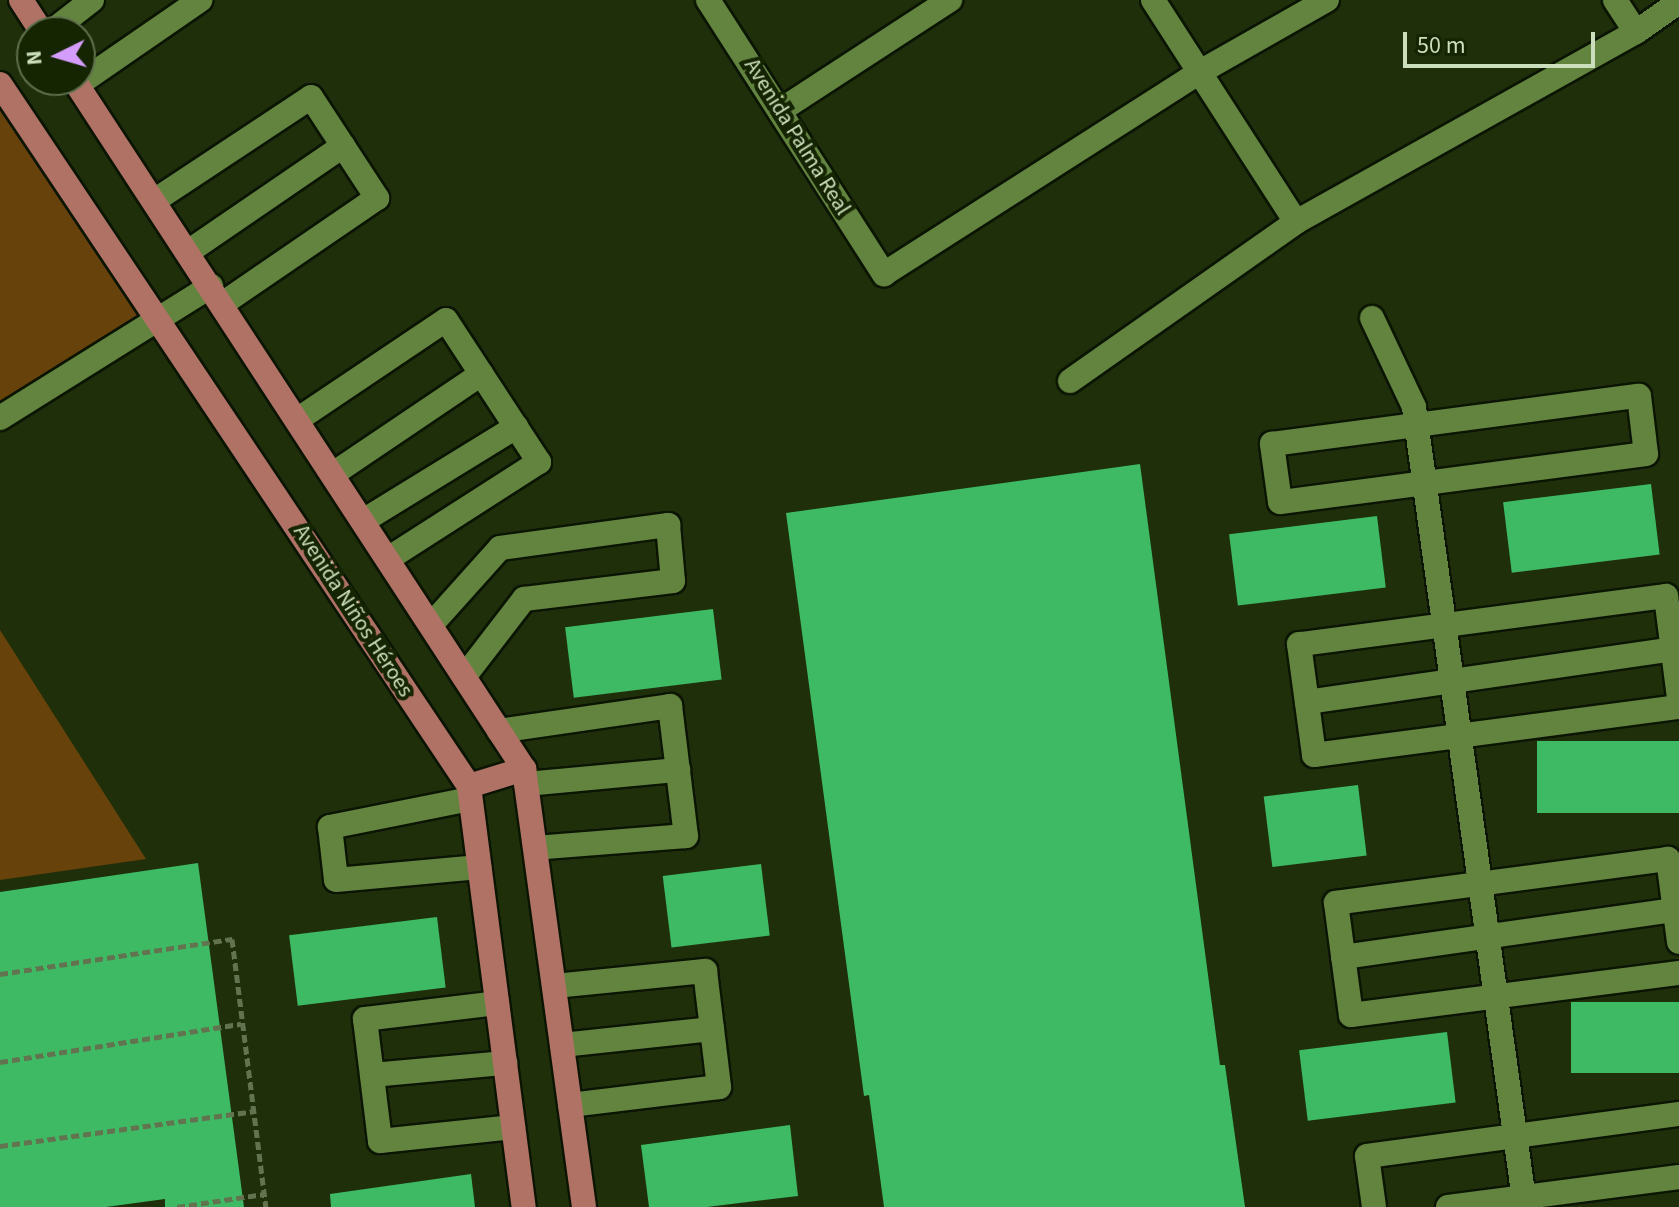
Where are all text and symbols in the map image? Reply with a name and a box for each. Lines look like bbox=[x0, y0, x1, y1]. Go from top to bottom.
north arrow bbox=[16, 16, 96, 96]
scale bar bbox=[1407, 16, 1599, 66]
text: 50 m bbox=[1417, 28, 1466, 63]
text: N bbox=[18, 49, 51, 67]
street label: Avenida Palma Real bbox=[738, 54, 856, 220]
street label: Avenida Niños Héroes bbox=[287, 520, 419, 702]

